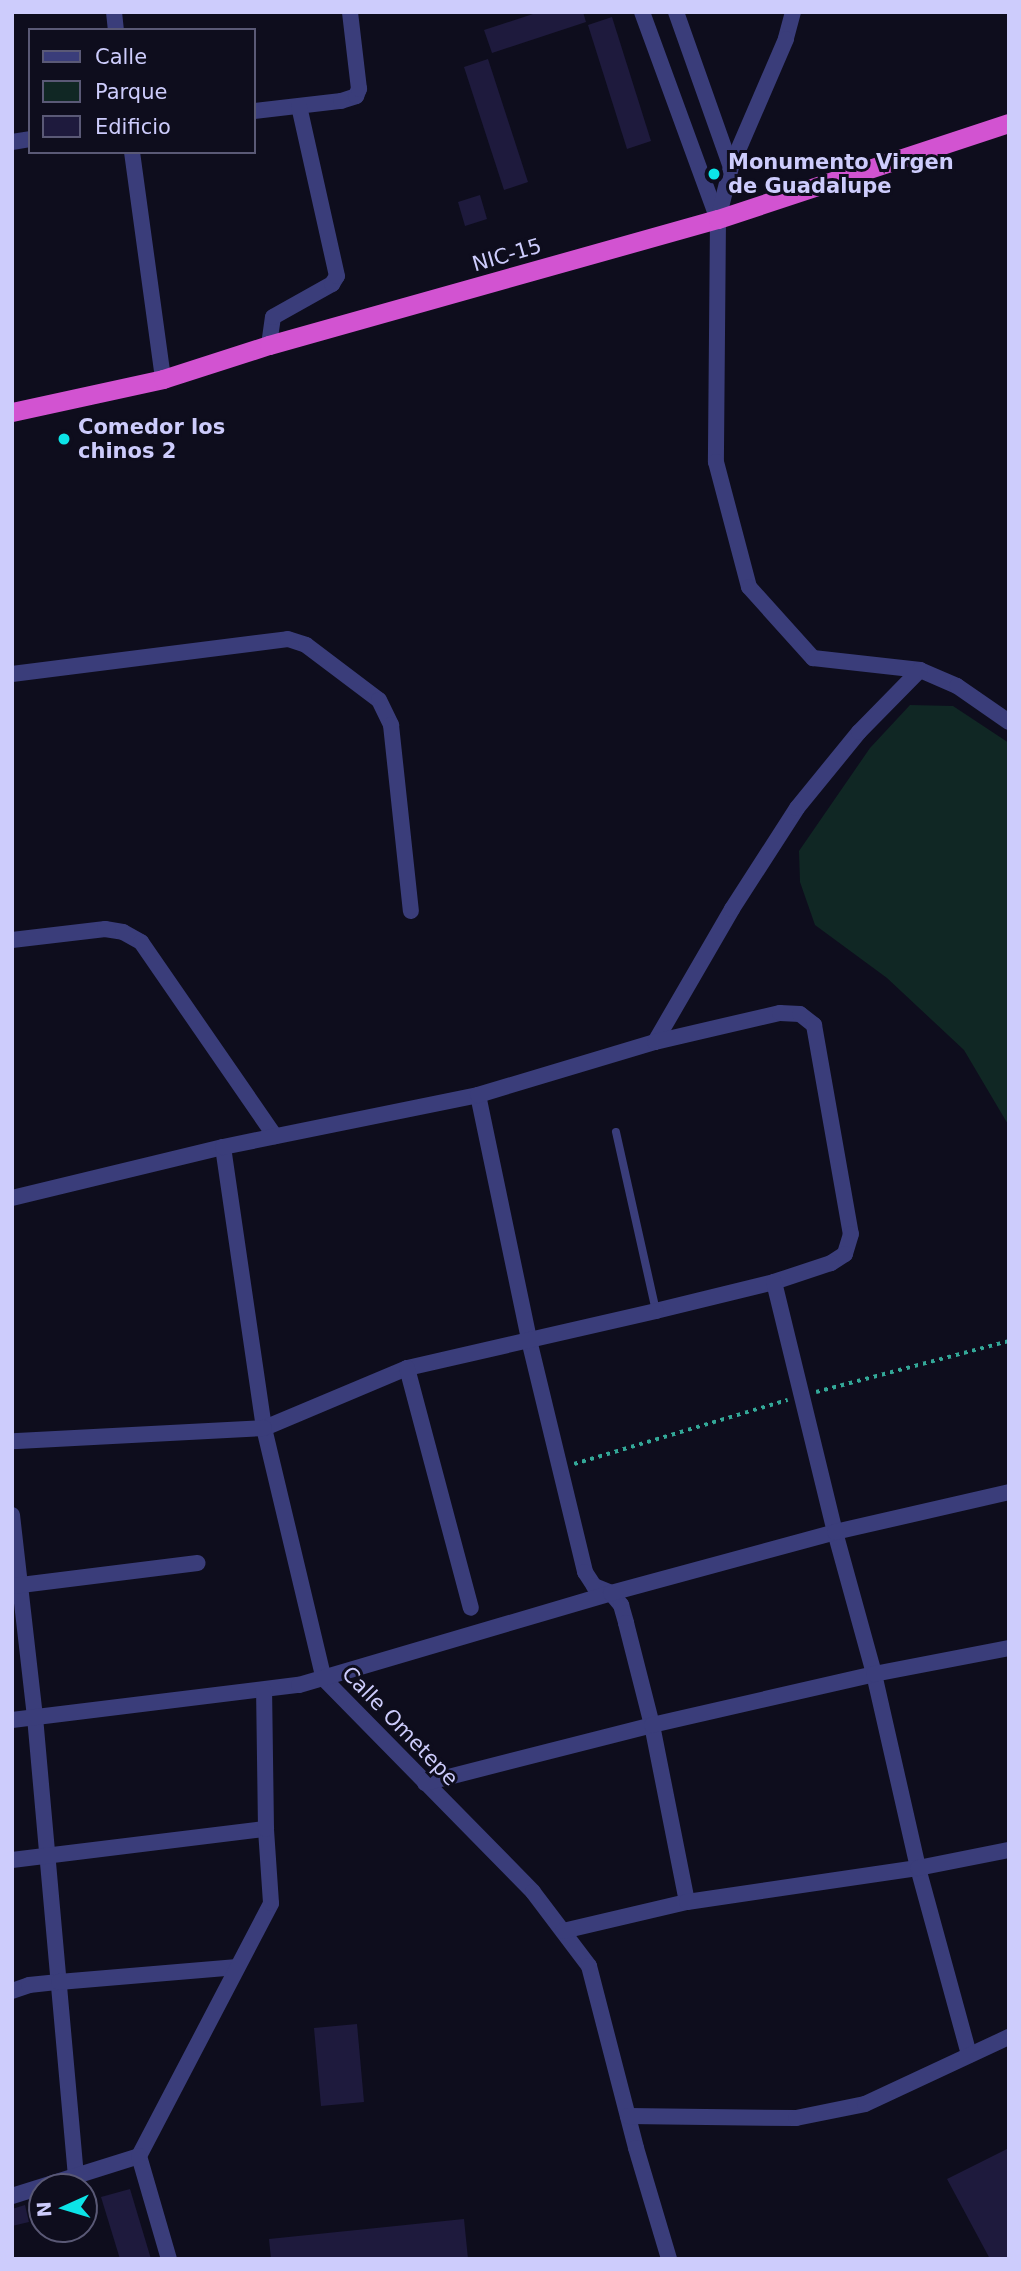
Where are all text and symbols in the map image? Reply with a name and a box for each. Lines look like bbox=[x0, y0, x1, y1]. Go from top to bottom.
legend bbox=[28, 28, 256, 154]
text: Calle bbox=[95, 45, 147, 69]
text: Parque bbox=[95, 80, 167, 104]
text: Edificio bbox=[95, 115, 171, 139]
place label: Monumento Virgen de Guadalupe bbox=[728, 149, 954, 199]
marker: Monumento Virgen de Guadalupe bbox=[706, 166, 722, 182]
street label: NIC-15 bbox=[469, 233, 545, 277]
place label: Comedor los chinos 2 bbox=[78, 414, 225, 464]
marker: Comedor los chinos 2 bbox=[56, 431, 72, 447]
street label: Calle Ometepe bbox=[337, 1661, 463, 1791]
north arrow bbox=[28, 2173, 98, 2243]
text: N bbox=[33, 2201, 56, 2218]

